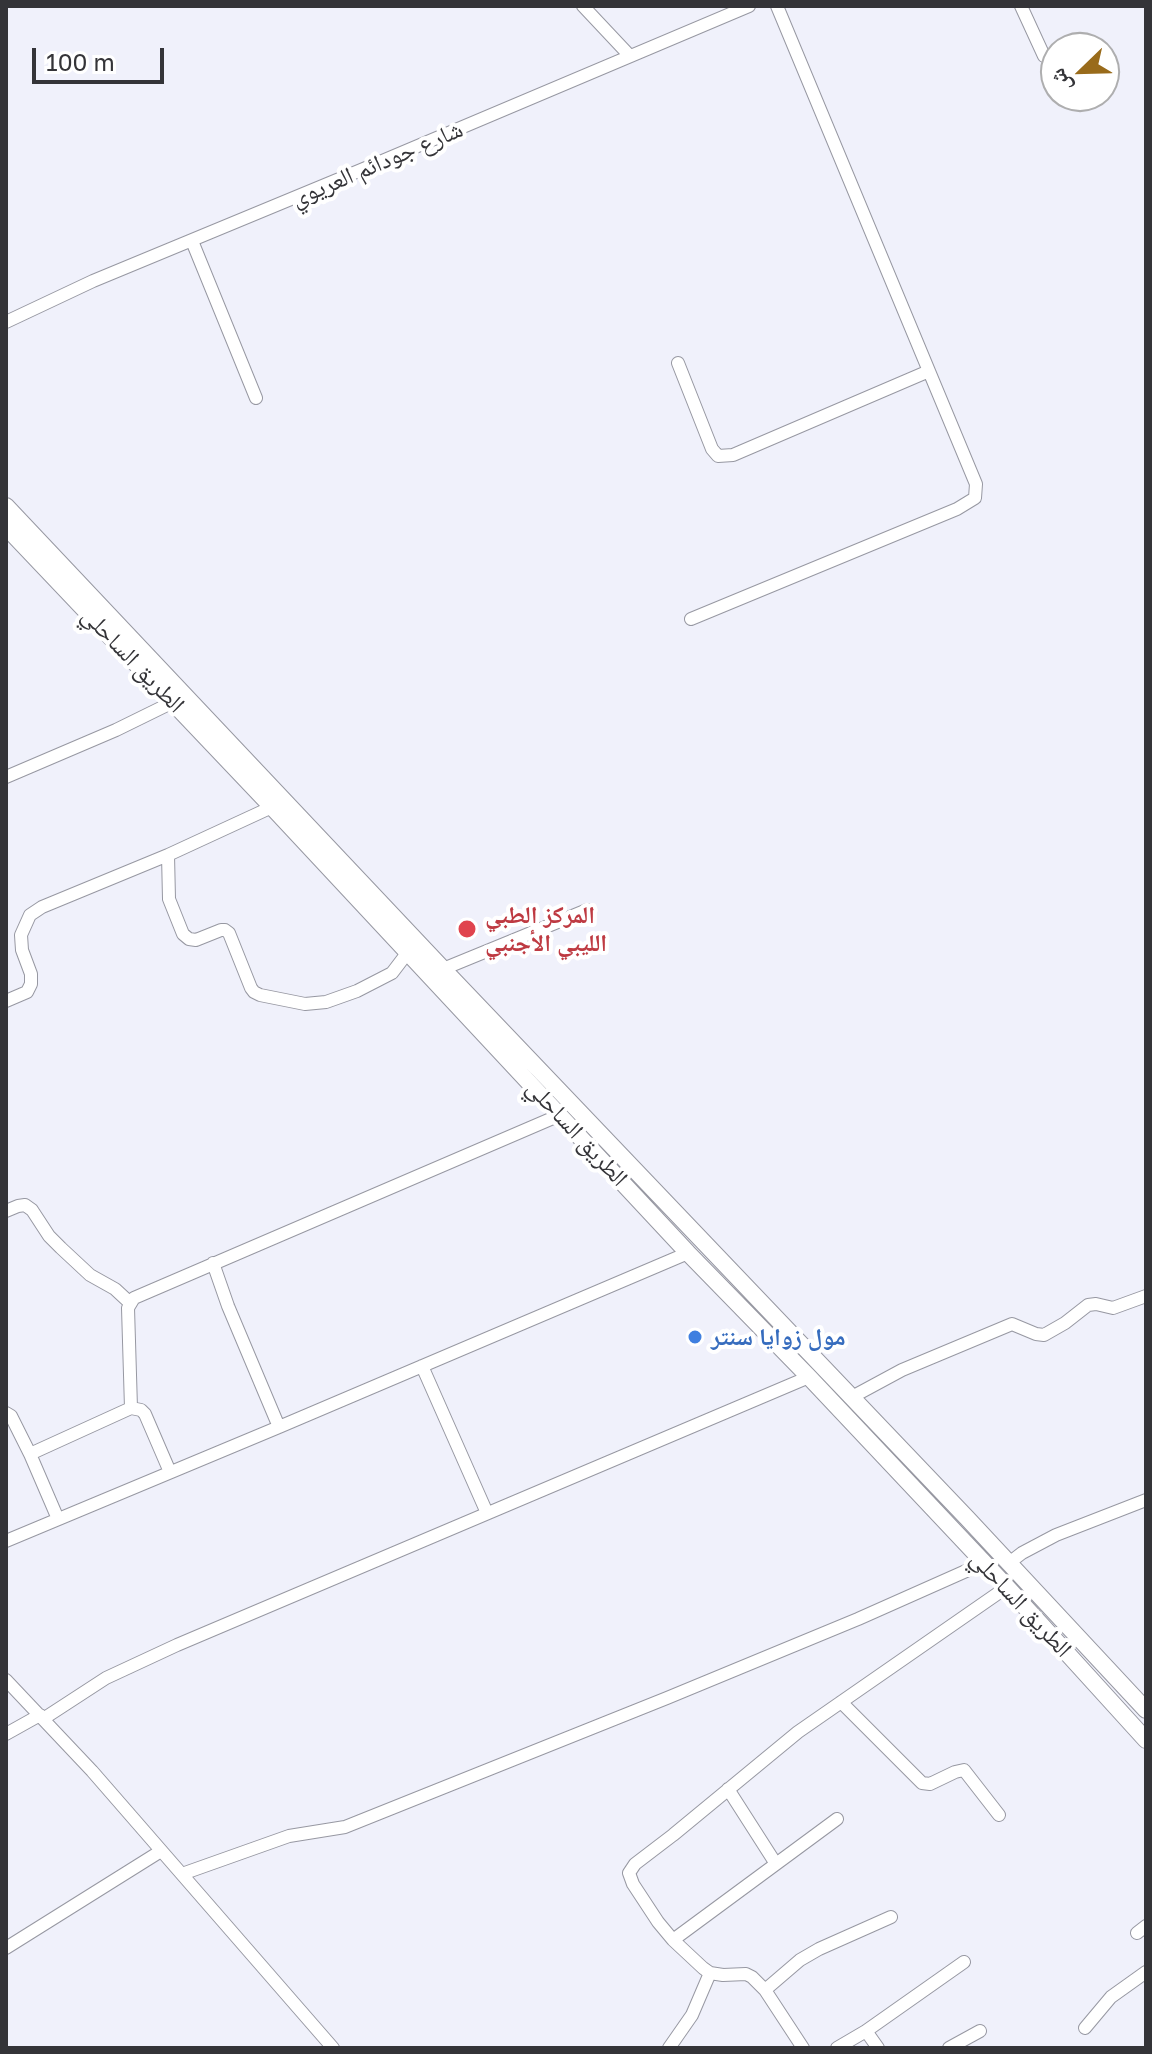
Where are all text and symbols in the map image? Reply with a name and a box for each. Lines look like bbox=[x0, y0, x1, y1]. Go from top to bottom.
scale bar bbox=[36, 32, 168, 82]
north arrow bbox=[1040, 32, 1120, 112]
text: 100 m bbox=[46, 47, 115, 76]
text: ش bbox=[1042, 65, 1076, 97]
street label: شارع جودائم العريوي bbox=[287, 115, 467, 213]
street label: الطريق الساحلي bbox=[76, 601, 190, 719]
place label: المركز الطبي الليبي الأجنبي bbox=[485, 901, 607, 957]
marker: المركز الطبي الليبي الأجنبي bbox=[456, 918, 478, 940]
street label: الطريق الساحلي bbox=[520, 1074, 634, 1192]
place label: مول زوايا سنتر bbox=[711, 1323, 846, 1351]
marker: مول زوايا سنتر bbox=[686, 1328, 704, 1346]
street label: الطريق الساحلي bbox=[964, 1545, 1078, 1663]

